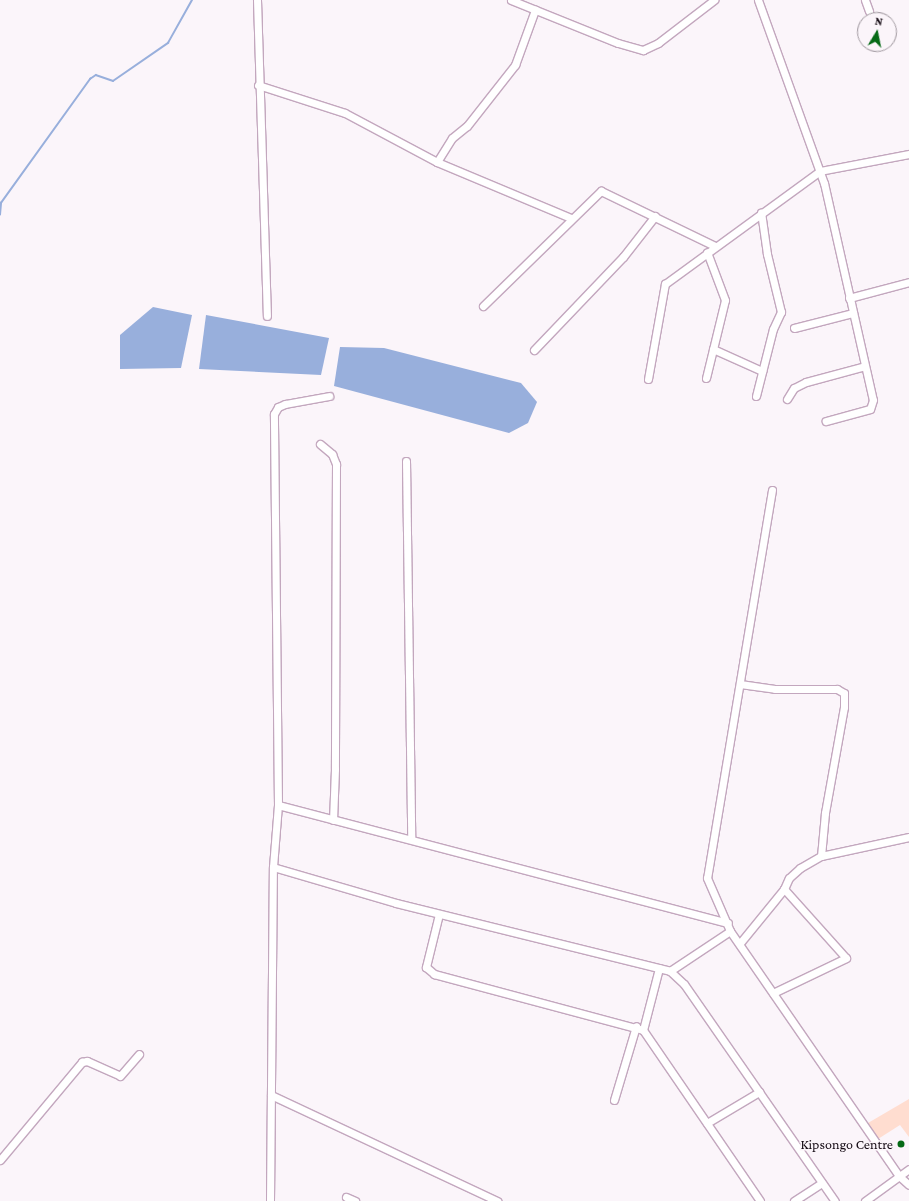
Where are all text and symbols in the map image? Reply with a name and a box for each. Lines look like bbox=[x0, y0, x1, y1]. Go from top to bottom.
north arrow bbox=[857, 12, 897, 52]
text: N bbox=[874, 15, 884, 28]
place label: Kipsongo Centre bbox=[800, 1136, 893, 1152]
marker: Kipsongo Centre bbox=[896, 1139, 906, 1149]

